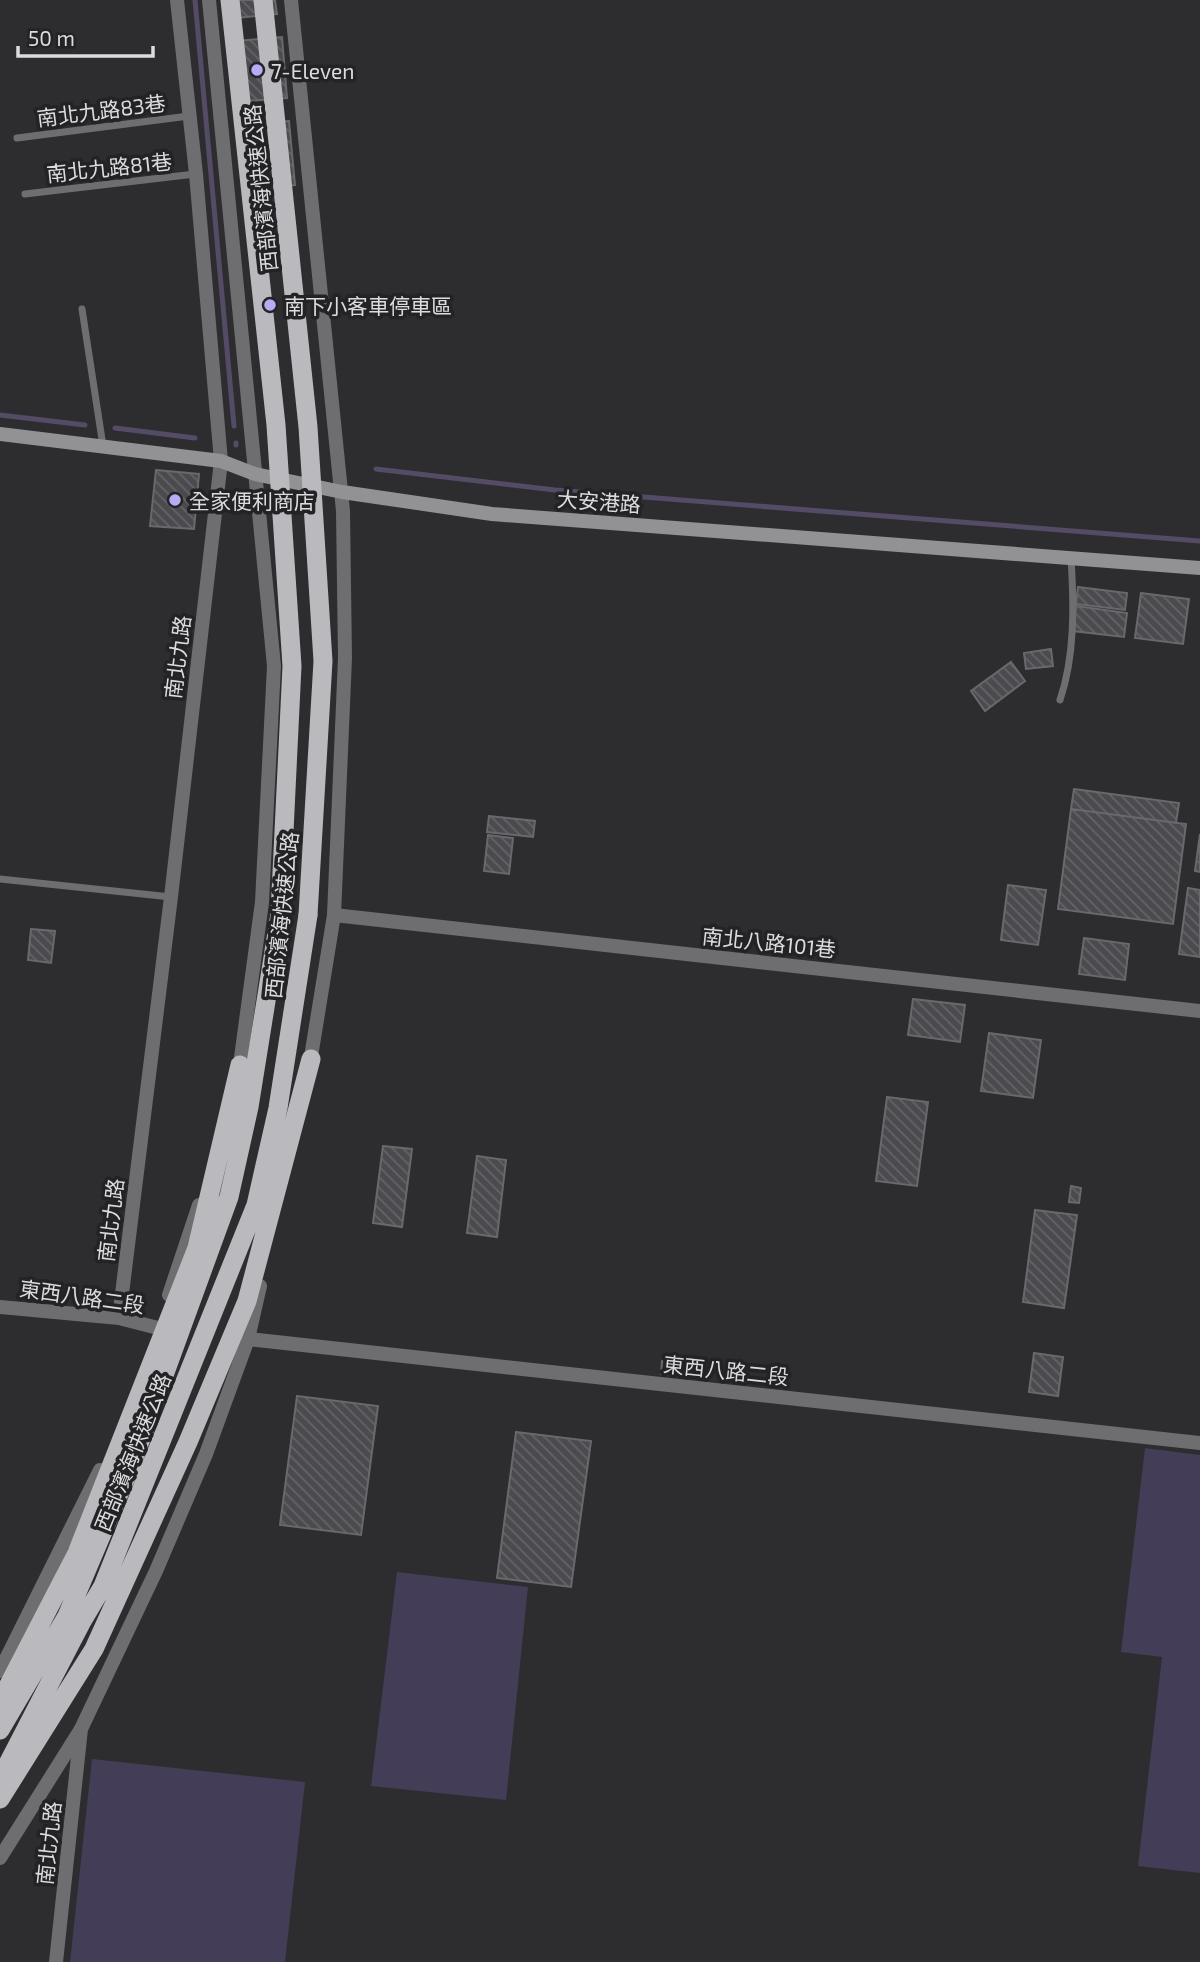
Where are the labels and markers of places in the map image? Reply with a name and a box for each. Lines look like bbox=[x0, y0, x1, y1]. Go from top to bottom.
place label: 7-Eleven bbox=[271, 58, 354, 83]
marker: 7-Eleven bbox=[249, 62, 265, 78]
place label: 南下小客車停車區 bbox=[284, 293, 452, 318]
marker: 南下小客車停車區 bbox=[262, 297, 278, 313]
place label: 全家便利商店 bbox=[189, 488, 315, 513]
marker: 全家便利商店 bbox=[167, 492, 183, 508]

